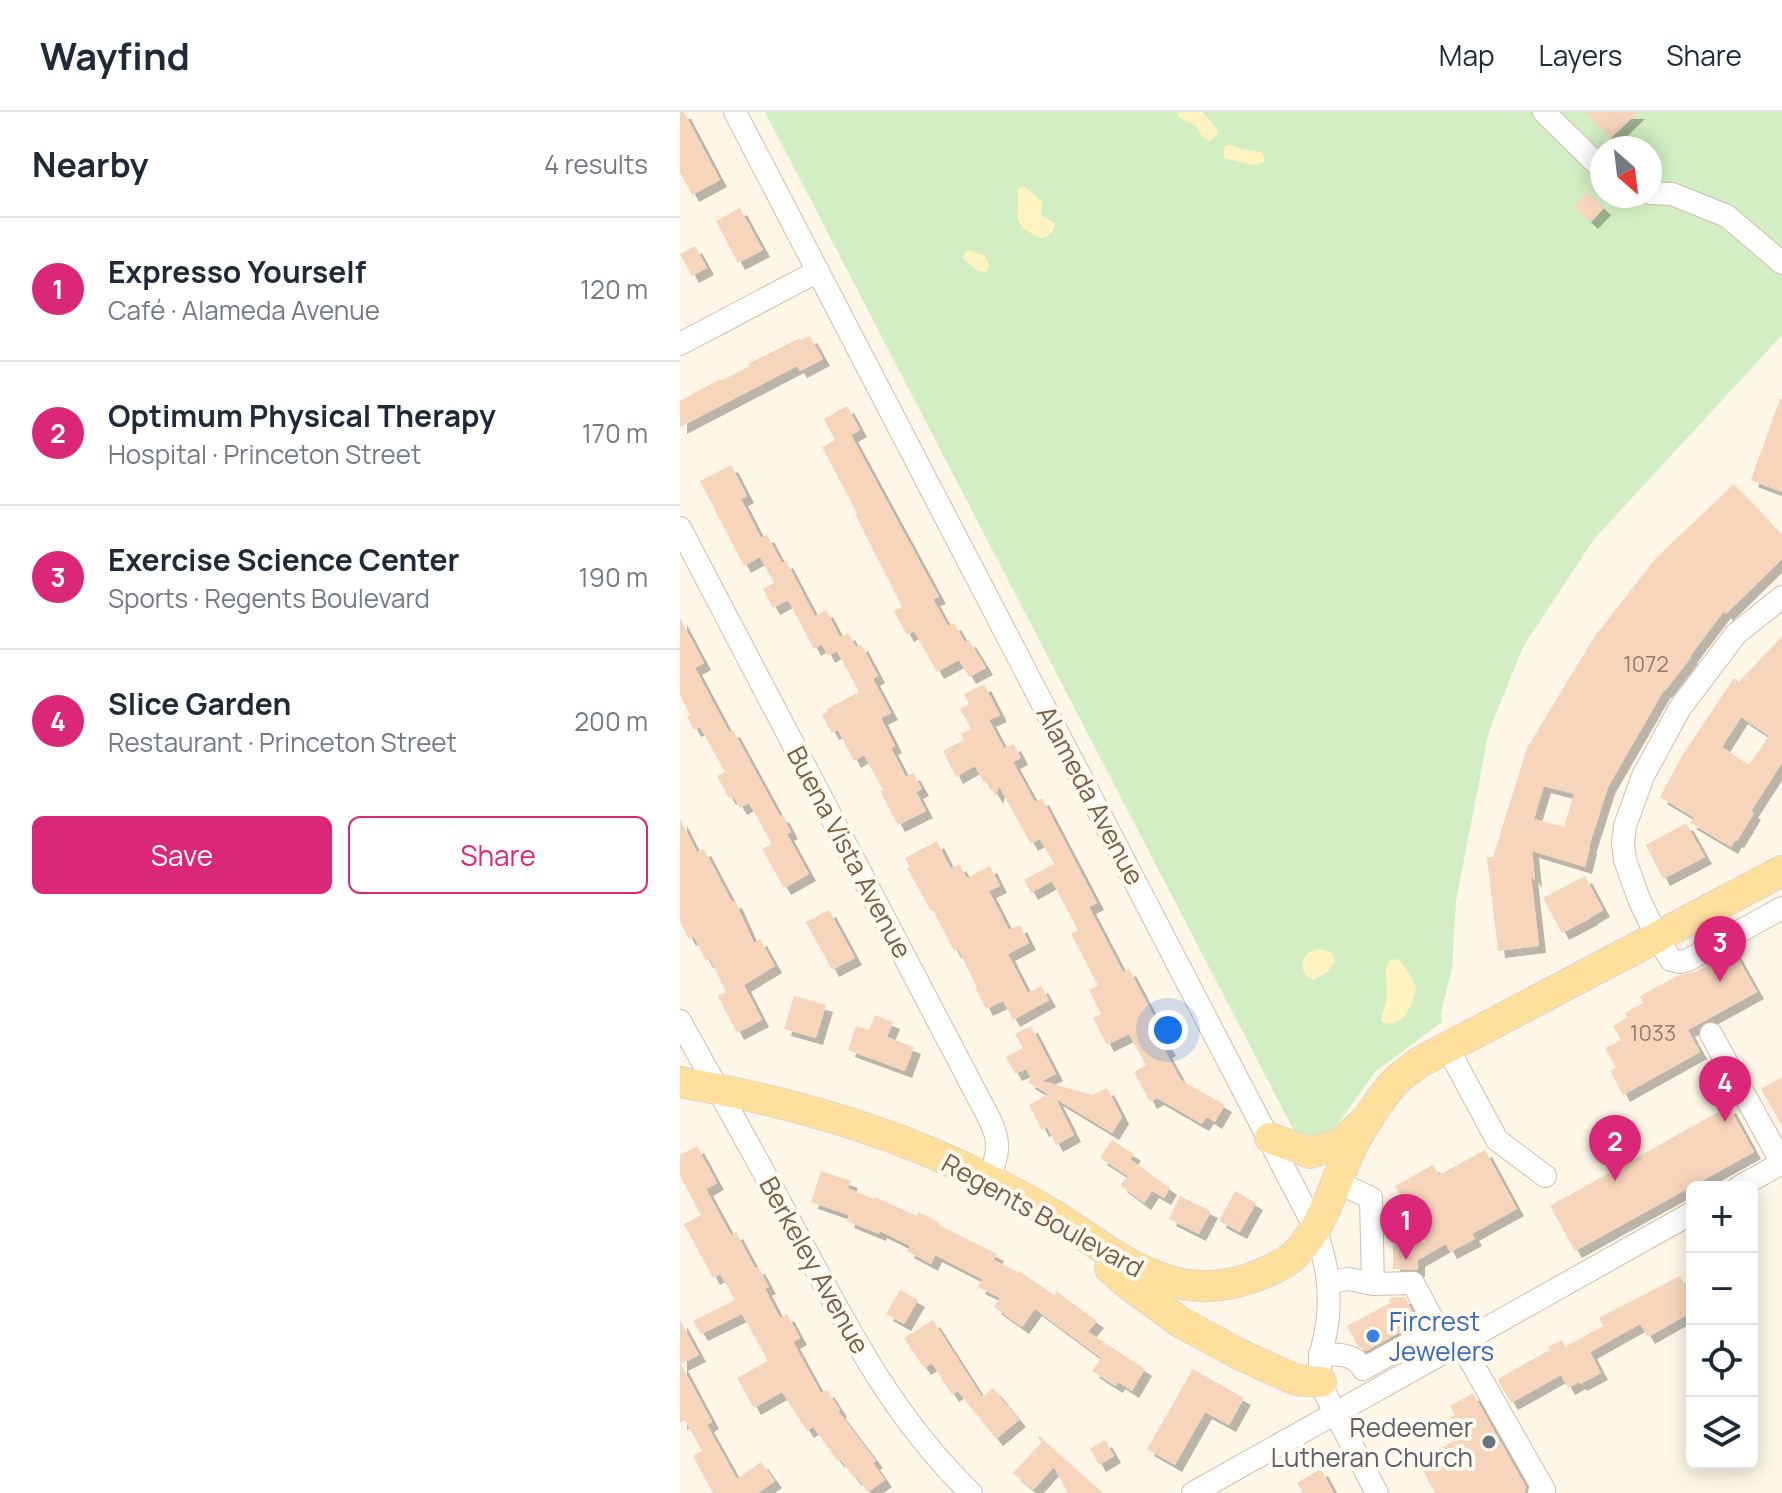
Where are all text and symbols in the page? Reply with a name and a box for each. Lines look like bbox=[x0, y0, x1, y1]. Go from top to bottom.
text: Wayfind bbox=[40, 29, 190, 81]
text: Map bbox=[1439, 36, 1495, 74]
text: Layers bbox=[1539, 36, 1622, 74]
text: Share bbox=[1666, 36, 1742, 74]
north arrow bbox=[1590, 136, 1662, 208]
text: Nearby bbox=[32, 141, 148, 187]
text: 4 results bbox=[544, 146, 648, 182]
text: Expresso Yourself bbox=[108, 251, 366, 292]
text: 1 bbox=[52, 271, 64, 307]
text: 120 m bbox=[580, 271, 648, 307]
text: Café · Alameda Avenue bbox=[108, 292, 380, 328]
text: Optimum Physical Therapy bbox=[108, 395, 496, 436]
text: 2 bbox=[50, 415, 66, 451]
text: 170 m bbox=[582, 415, 648, 451]
text: Hospital · Princeton Street bbox=[108, 436, 421, 472]
text: Exercise Science Center bbox=[108, 539, 460, 580]
text: 3 bbox=[50, 559, 66, 595]
text: 190 m bbox=[579, 559, 648, 595]
text: Sports · Regents Boulevard bbox=[108, 580, 430, 616]
house number: 1072 bbox=[1623, 649, 1669, 679]
text: Slice Garden bbox=[108, 683, 291, 724]
street label: Alameda Avenue bbox=[1029, 699, 1153, 891]
text: 4 bbox=[50, 703, 66, 739]
text: 200 m bbox=[574, 703, 648, 739]
text: Restaurant · Princeton Street bbox=[108, 724, 457, 760]
street label: Buena Vista Avenue bbox=[779, 740, 921, 964]
button: Save bbox=[32, 816, 332, 894]
button: Share bbox=[348, 816, 648, 894]
pin: 3 bbox=[1694, 916, 1746, 982]
your location bbox=[1148, 1010, 1188, 1050]
house number: 1033 bbox=[1630, 1018, 1676, 1048]
pin: 4 bbox=[1699, 1056, 1751, 1122]
pin: 2 bbox=[1589, 1115, 1641, 1181]
street label: Regents Boulevard bbox=[936, 1145, 1150, 1285]
street label: Berkeley Avenue bbox=[751, 1170, 879, 1360]
map controls bbox=[1686, 1181, 1758, 1469]
button: + bbox=[1686, 1181, 1758, 1253]
pin: 1 bbox=[1380, 1194, 1432, 1260]
button: − bbox=[1686, 1253, 1758, 1325]
place label: Fircrest Jewelers bbox=[1389, 1303, 1494, 1369]
button: locate bbox=[1686, 1325, 1758, 1397]
marker: Fircrest Jewelers bbox=[1364, 1327, 1382, 1345]
button: layers bbox=[1686, 1397, 1758, 1469]
place label: Redeemer Lutheran Church bbox=[1271, 1409, 1473, 1475]
marker: Redeemer Lutheran Church bbox=[1480, 1433, 1498, 1451]

